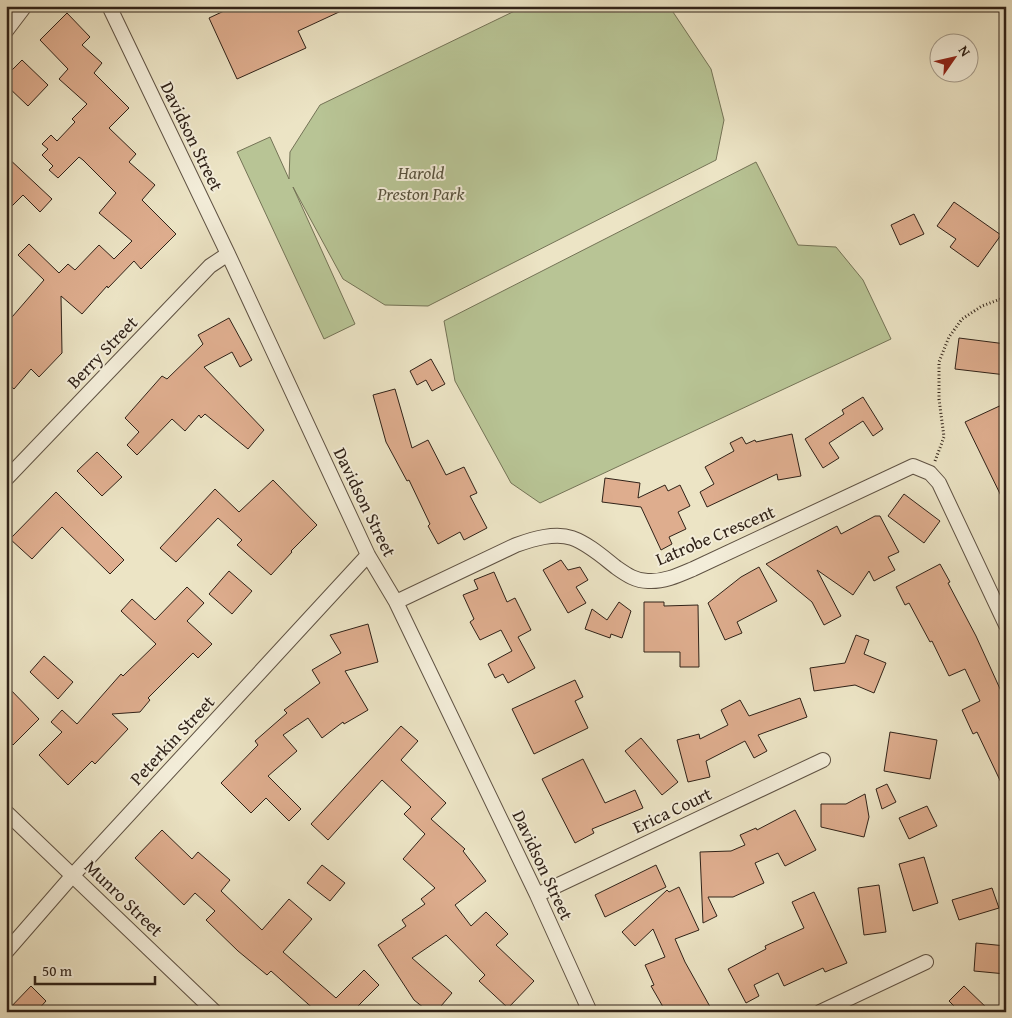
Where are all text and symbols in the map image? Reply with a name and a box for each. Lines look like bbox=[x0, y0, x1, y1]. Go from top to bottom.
north arrow bbox=[930, 32, 980, 82]
text: N bbox=[954, 41, 976, 61]
street label: Davidson Street bbox=[154, 77, 230, 196]
park label: Harold Preston Park bbox=[377, 159, 465, 207]
street label: Berry Street bbox=[60, 309, 144, 394]
street label: Davidson Street bbox=[327, 443, 403, 562]
street label: Latrobe Crescent bbox=[651, 497, 779, 572]
street label: Peterkin Street bbox=[123, 689, 221, 791]
street label: Erica Court bbox=[628, 780, 717, 840]
street label: Davidson Street bbox=[506, 805, 581, 925]
street label: Munro Street bbox=[78, 853, 170, 943]
scale bar bbox=[35, 953, 155, 985]
text: 50 m bbox=[42, 960, 73, 981]

